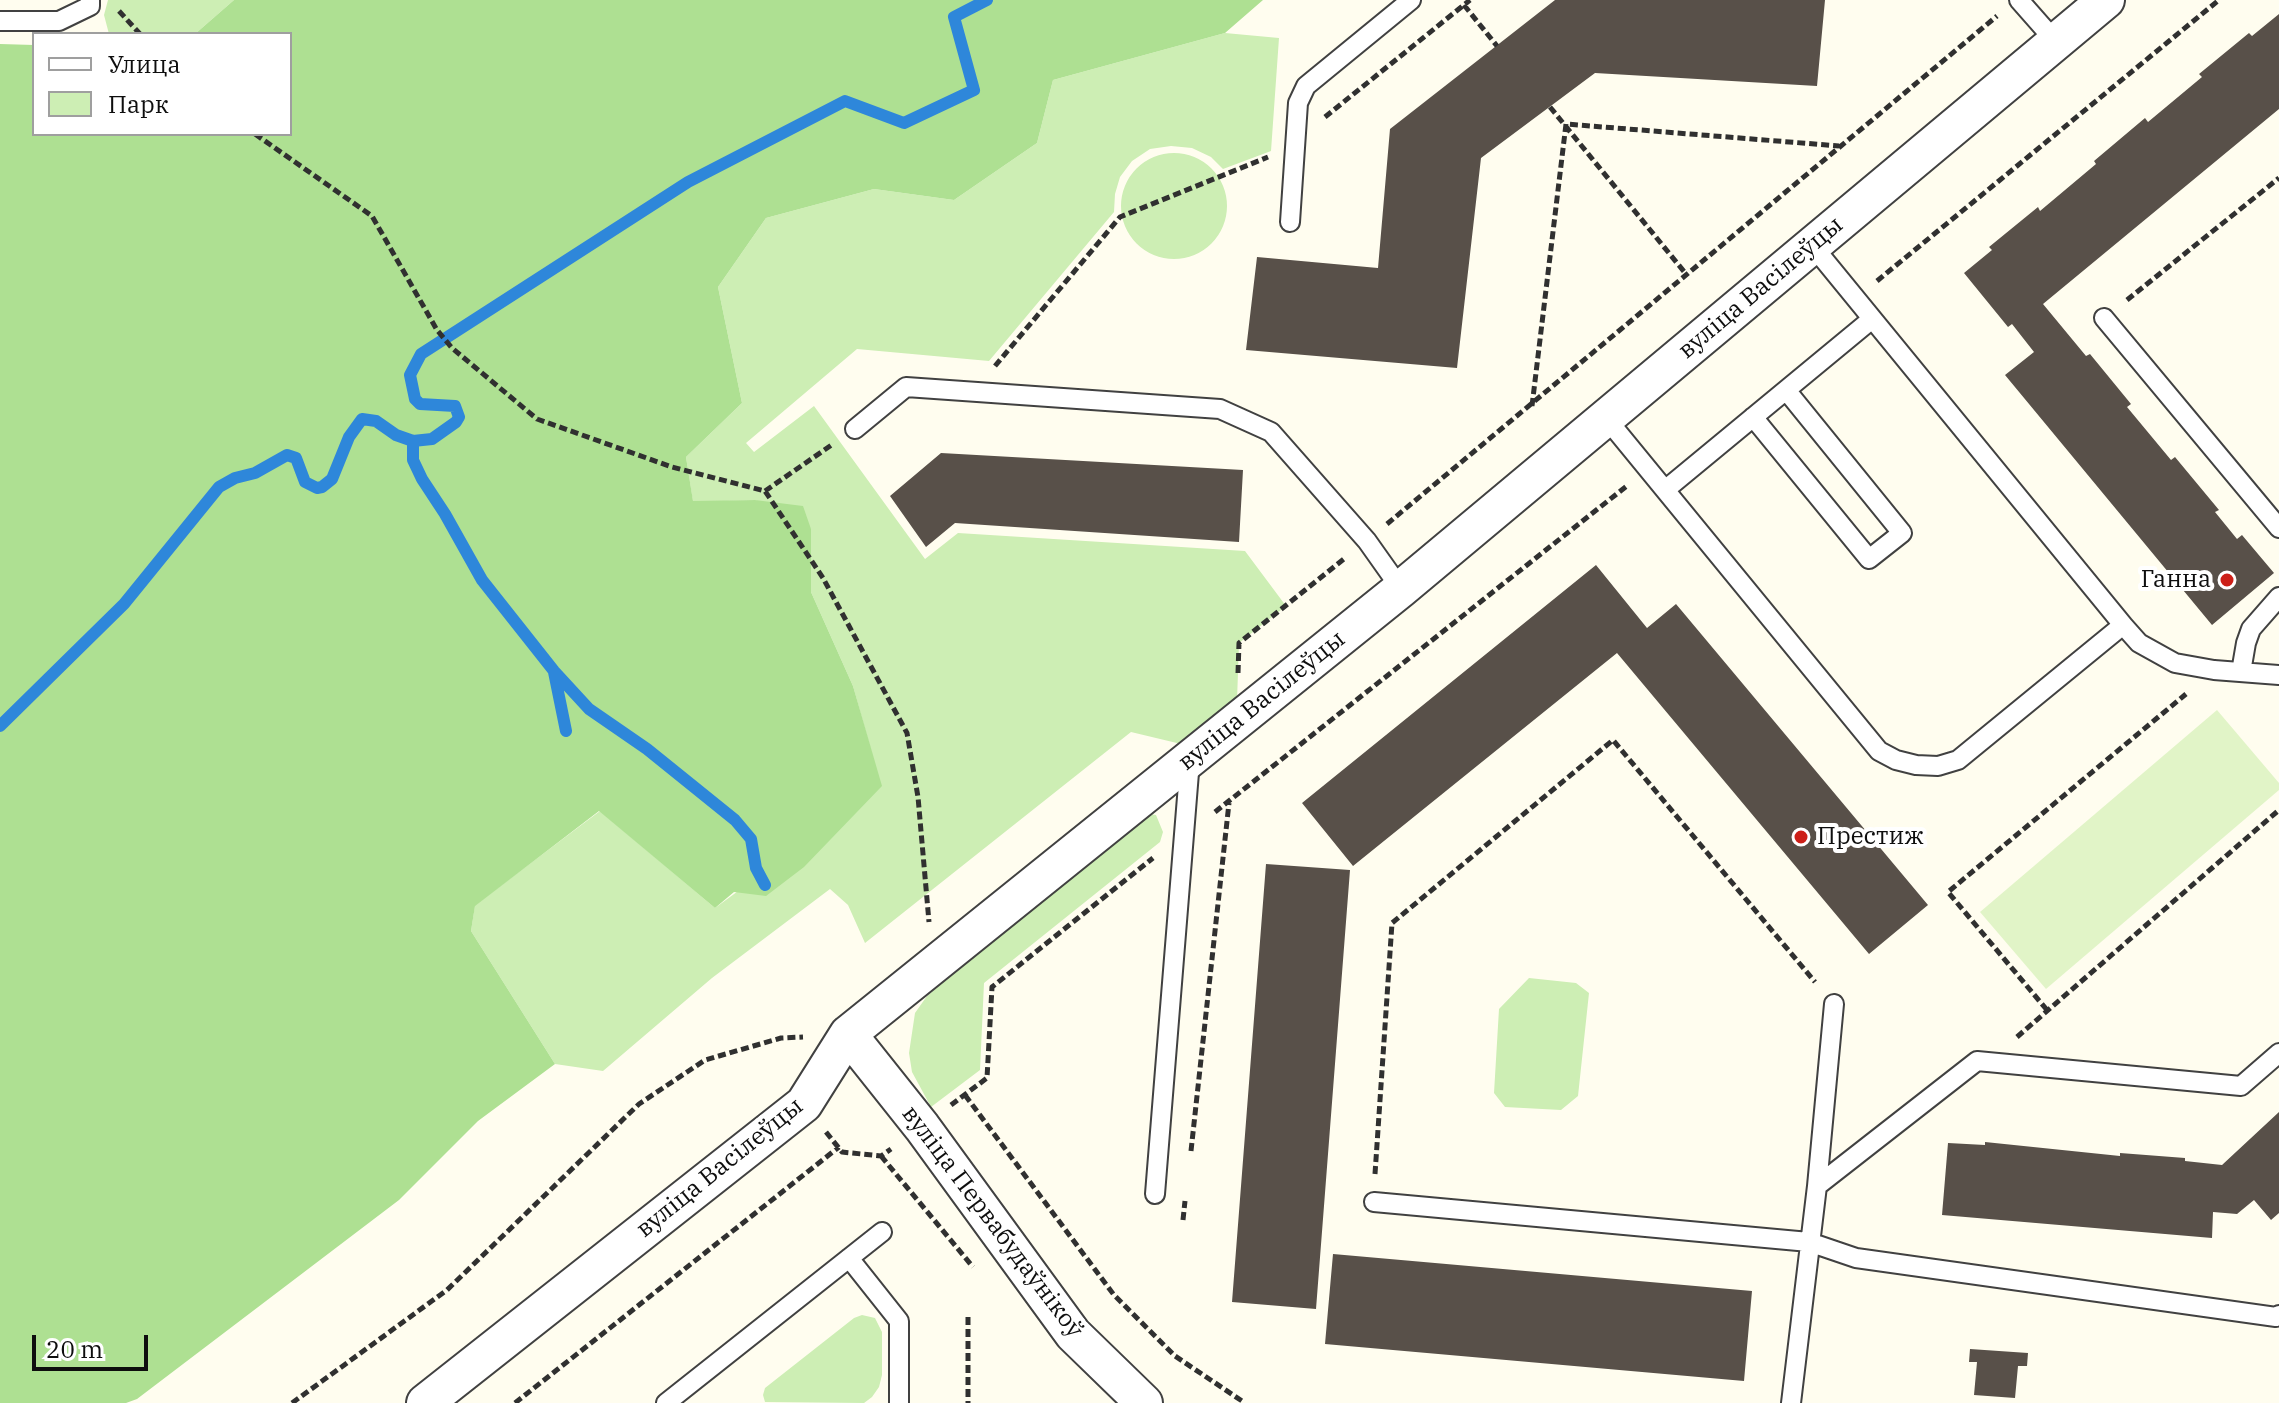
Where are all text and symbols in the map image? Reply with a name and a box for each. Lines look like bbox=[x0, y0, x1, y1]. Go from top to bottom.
legend bbox=[32, 32, 292, 136]
text: Улица bbox=[108, 48, 181, 80]
text: Парк bbox=[108, 88, 169, 120]
street label: вуліца Васілеўцы bbox=[1673, 211, 1849, 365]
place label: Ганна bbox=[2141, 566, 2211, 594]
marker: Ганна bbox=[2218, 571, 2236, 589]
street label: вуліца Васілеўцы bbox=[1173, 625, 1351, 777]
place label: Престиж bbox=[1817, 823, 1924, 851]
marker: Престиж bbox=[1792, 828, 1810, 846]
street label: вуліца Васілеўцы bbox=[631, 1092, 809, 1244]
street label: вуліца Первабудаўнікоў bbox=[895, 1100, 1089, 1344]
scale bar bbox=[36, 1319, 152, 1369]
text: 20 m bbox=[46, 1333, 103, 1365]

